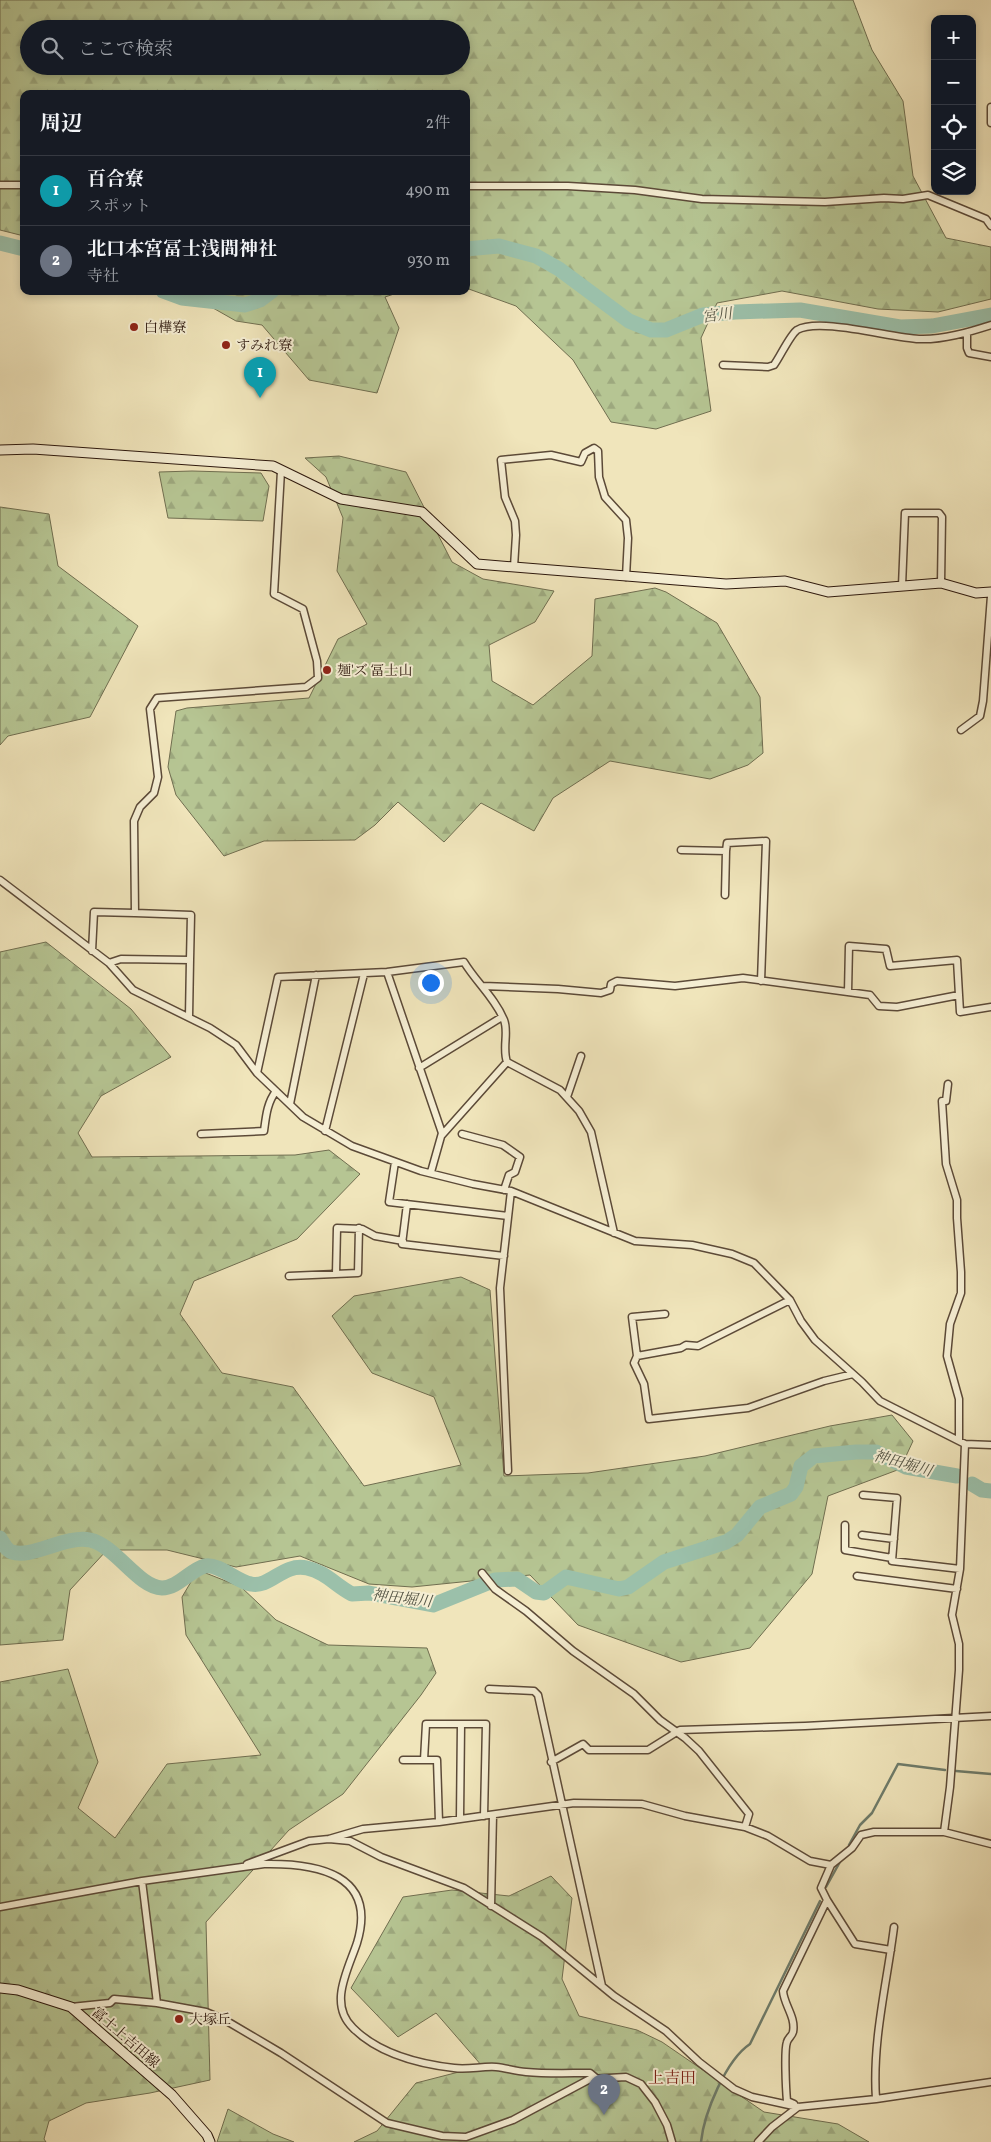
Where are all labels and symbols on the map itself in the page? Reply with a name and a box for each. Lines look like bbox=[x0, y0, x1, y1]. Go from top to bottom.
water label: 宮川 bbox=[701, 304, 735, 329]
place label: 白樺寮 bbox=[144, 319, 186, 338]
marker: 白樺寮 bbox=[128, 321, 140, 333]
place label: すみれ寮 bbox=[236, 337, 292, 356]
marker: すみれ寮 bbox=[220, 339, 232, 351]
pin: 1 bbox=[244, 357, 276, 398]
place label: 麺'ズ 冨士山 bbox=[337, 662, 413, 681]
marker: 麺'ズ 冨士山 bbox=[321, 664, 333, 676]
your location bbox=[418, 970, 444, 996]
water label: 神田堀川 bbox=[871, 1446, 936, 1483]
water label: 神田堀川 bbox=[371, 1585, 435, 1614]
street label: 富士上吉田線 bbox=[87, 2003, 163, 2073]
place label: 大塚丘 bbox=[189, 2011, 231, 2030]
marker: 大塚丘 bbox=[173, 2013, 185, 2025]
district label: 上吉田 bbox=[648, 2068, 696, 2090]
pin: 2 bbox=[588, 2074, 620, 2115]

